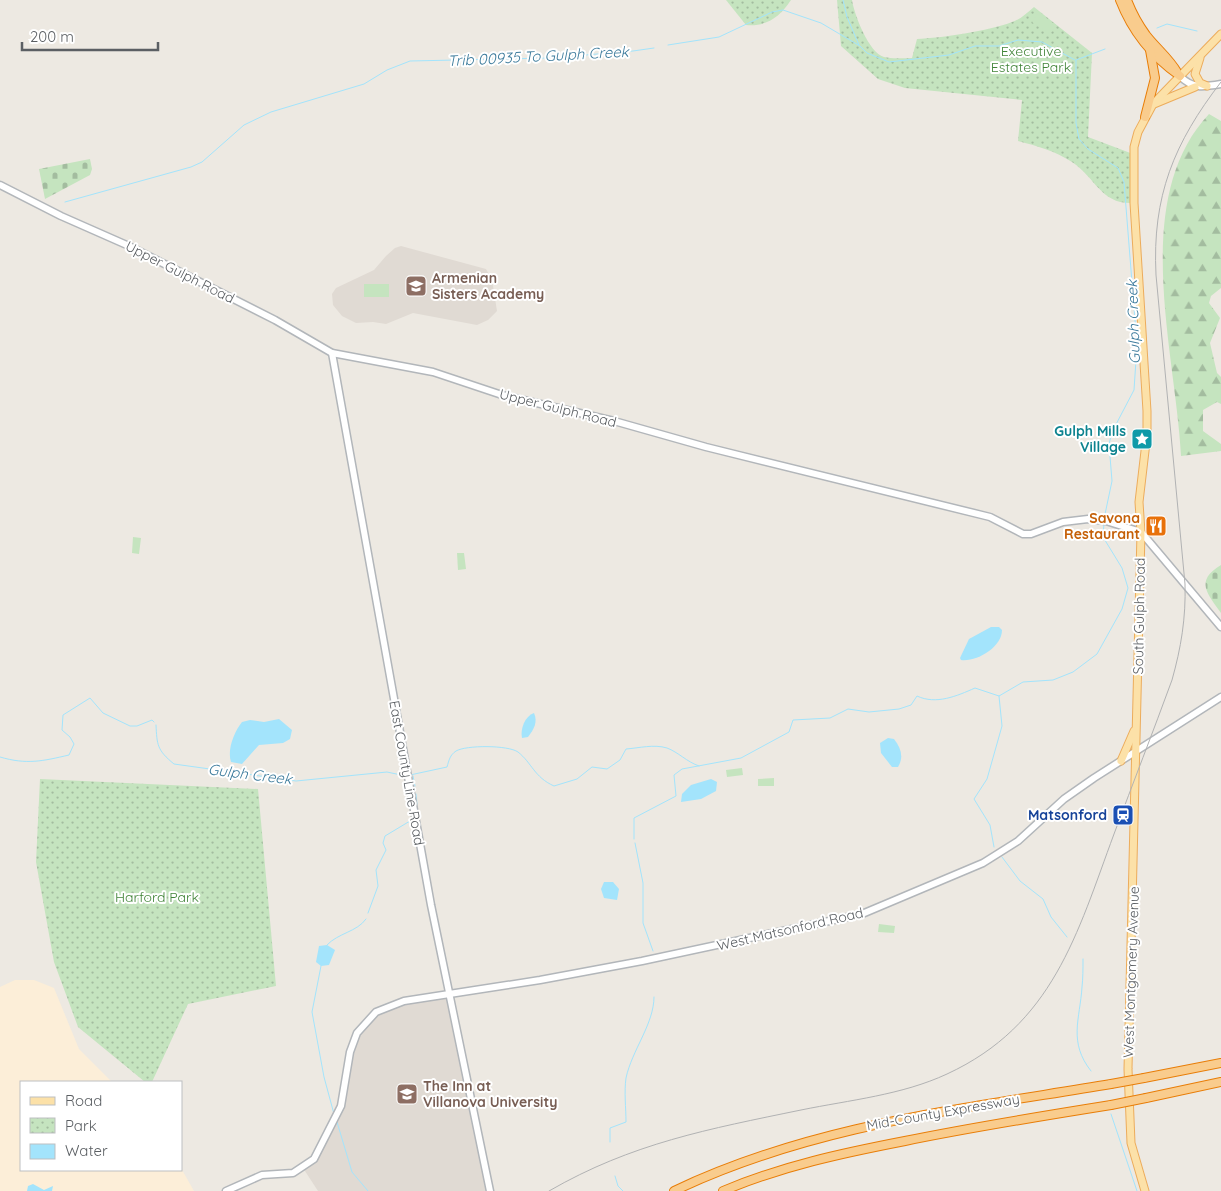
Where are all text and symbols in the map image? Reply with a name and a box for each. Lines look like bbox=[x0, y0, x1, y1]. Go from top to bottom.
scale bar bbox=[22, 20, 159, 52]
text: 200 m bbox=[30, 27, 74, 46]
water label: Trib 00935 To Gulph Creek bbox=[447, 42, 631, 70]
park label: Executive Estates Park bbox=[991, 42, 1071, 76]
street label: Upper Gulph Road bbox=[122, 237, 238, 307]
place label: Armenian Sisters Academy bbox=[432, 269, 544, 303]
school or university icon: Armenian Sisters Academy bbox=[404, 274, 428, 298]
water label: Gulph Creek bbox=[1122, 278, 1144, 364]
street label: Upper Gulph Road bbox=[498, 385, 618, 431]
place label: Gulph Mills Village bbox=[1054, 422, 1126, 456]
place icon: Gulph Mills Village bbox=[1130, 427, 1154, 451]
place label: Savona Restaurant bbox=[1064, 509, 1140, 543]
restaurant icon: Savona Restaurant bbox=[1144, 514, 1168, 538]
street label: South Gulph Road bbox=[1129, 557, 1149, 675]
street label: East County Line Road bbox=[385, 699, 429, 847]
water label: Gulph Creek bbox=[207, 759, 295, 789]
station icon: Matsonford bbox=[1111, 803, 1135, 827]
place label: Matsonford bbox=[1028, 806, 1107, 824]
street label: West Montgomery Avenue bbox=[1119, 886, 1143, 1058]
park label: Harford Park bbox=[115, 888, 199, 906]
street label: West Matsonford Road bbox=[715, 903, 865, 955]
place label: The Inn at Villanova University bbox=[423, 1077, 557, 1111]
legend bbox=[20, 1081, 182, 1171]
school or university icon: The Inn at Villanova University bbox=[395, 1082, 419, 1106]
street label: Mid-County Expressway bbox=[865, 1090, 1021, 1134]
text: Road bbox=[65, 1091, 102, 1110]
text: Park bbox=[65, 1116, 97, 1135]
text: Water bbox=[65, 1141, 108, 1160]

